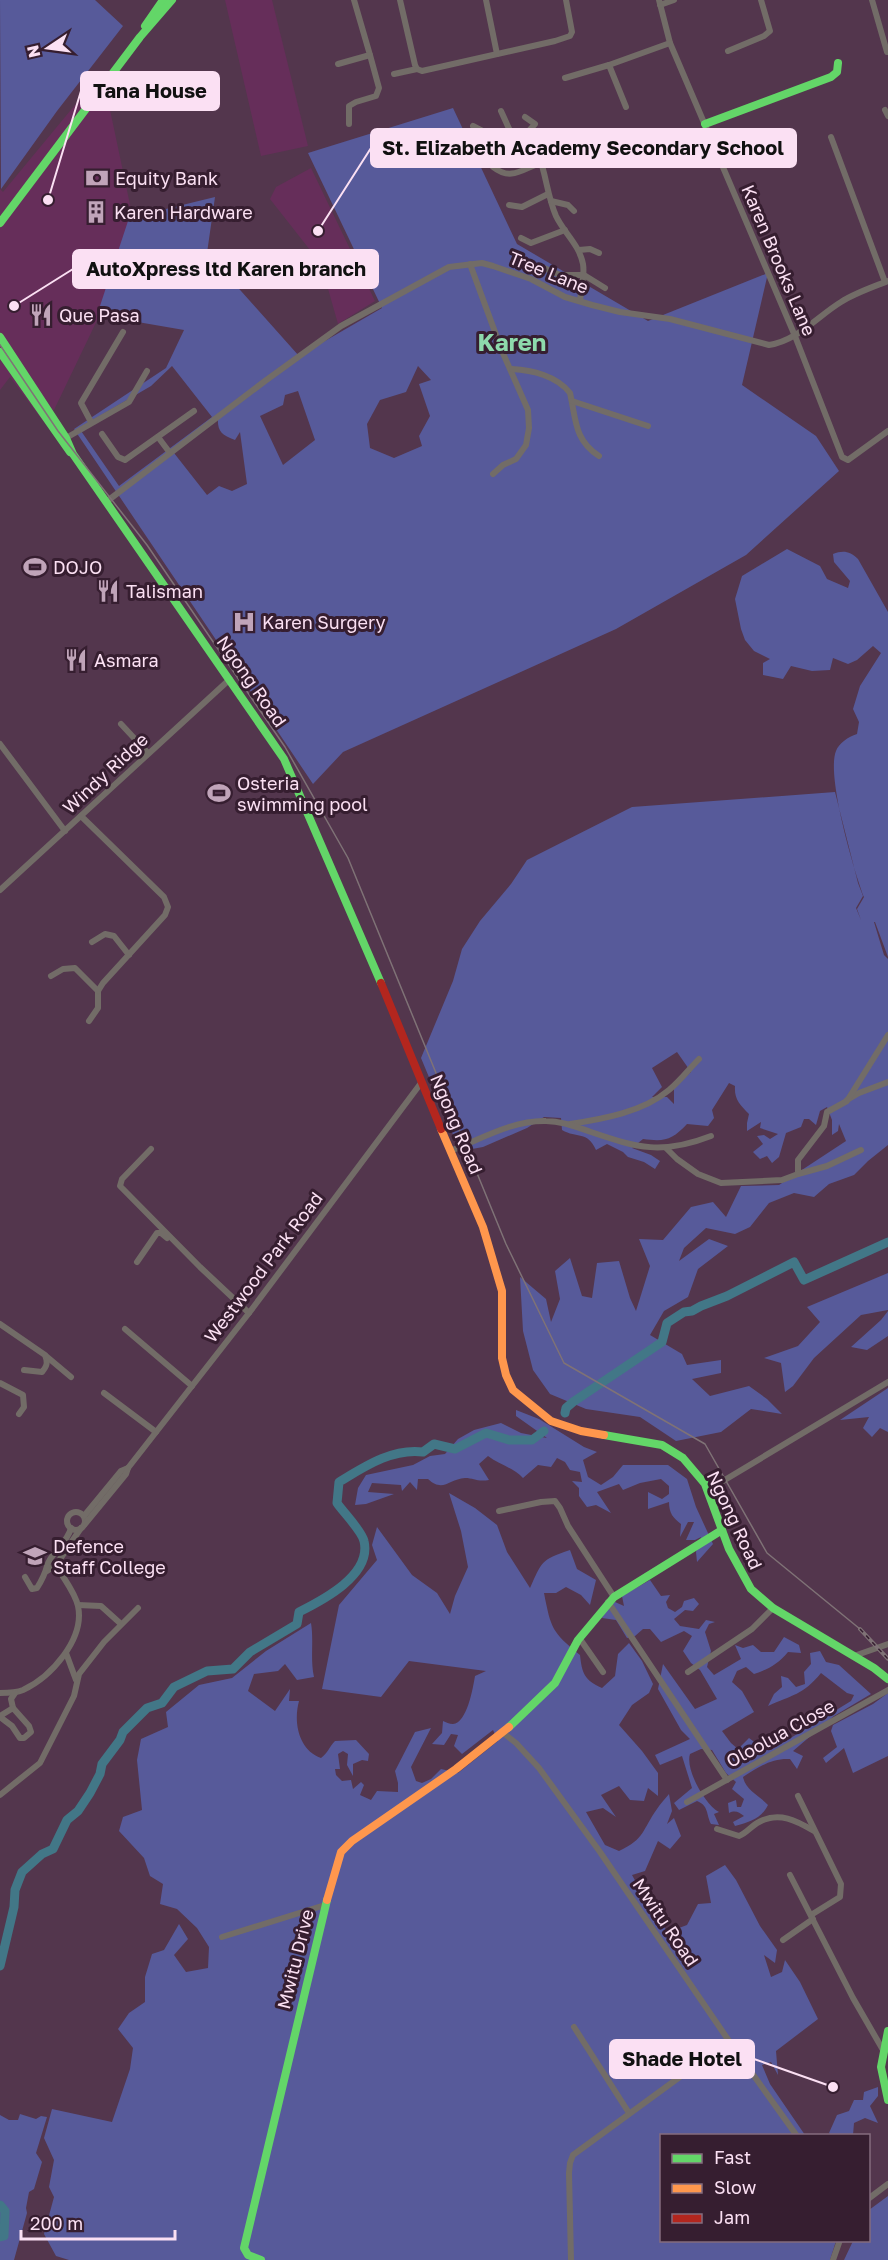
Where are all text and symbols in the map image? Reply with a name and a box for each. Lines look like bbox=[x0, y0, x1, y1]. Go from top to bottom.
north arrow bbox=[18, 18, 78, 78]
text: N bbox=[22, 43, 44, 60]
callout: Tana House bbox=[81, 72, 219, 110]
text: Tana House bbox=[93, 78, 207, 102]
callout: St. Elizabeth Academy Secondary School bbox=[371, 129, 796, 167]
text: St. Elizabeth Academy Secondary School bbox=[382, 135, 784, 159]
bank icon: Equity Bank bbox=[84, 165, 110, 191]
place label: Equity Bank bbox=[115, 167, 218, 189]
street label: Karen Brooks Lane bbox=[737, 181, 821, 339]
building icon: Karen Hardware bbox=[83, 199, 109, 225]
place label: Karen Hardware bbox=[114, 201, 253, 223]
street label: Tree Lane bbox=[506, 246, 592, 298]
callout: AutoXpress ltd Karen branch bbox=[73, 250, 378, 288]
text: AutoXpress ltd Karen branch bbox=[86, 256, 366, 280]
restaurant icon: Que Pasa bbox=[28, 302, 54, 328]
place label: Que Pasa bbox=[59, 304, 140, 326]
district label: Karen bbox=[478, 327, 546, 356]
sports icon: DOJO bbox=[22, 554, 48, 580]
place label: DOJO bbox=[53, 556, 102, 578]
restaurant icon: Talisman bbox=[95, 578, 121, 604]
place label: Talisman bbox=[126, 580, 203, 602]
hospital icon: Karen Surgery bbox=[231, 609, 257, 635]
place label: Karen Surgery bbox=[262, 611, 386, 633]
street label: Ngong Road bbox=[213, 631, 291, 731]
restaurant icon: Asmara bbox=[63, 647, 89, 673]
place label: Asmara bbox=[94, 649, 159, 671]
street label: Windy Ridge bbox=[58, 728, 152, 818]
place label: Osteria swimming pool bbox=[237, 772, 368, 815]
sports icon: Osteria swimming pool bbox=[206, 780, 232, 806]
street label: Ngong Road bbox=[426, 1071, 488, 1177]
street label: Westwood Park Road bbox=[199, 1187, 327, 1347]
street label: Ngong Road bbox=[703, 1467, 767, 1573]
place label: Defence Staff College bbox=[53, 1535, 166, 1578]
school or university icon: Defence Staff College bbox=[22, 1543, 48, 1569]
street label: Oloolua Close bbox=[722, 1694, 838, 1772]
street label: Mwitu Road bbox=[628, 1874, 704, 1970]
street label: Mwitu Drive bbox=[272, 1907, 318, 2011]
callout: Shade Hotel bbox=[610, 2040, 754, 2078]
text: Shade Hotel bbox=[622, 2046, 742, 2070]
legend bbox=[660, 2134, 870, 2242]
text: Fast bbox=[714, 2146, 751, 2168]
text: Slow bbox=[714, 2176, 757, 2198]
scale bar bbox=[21, 2203, 176, 2241]
text: Jam bbox=[714, 2206, 750, 2228]
text: 200 m bbox=[30, 2212, 83, 2234]

